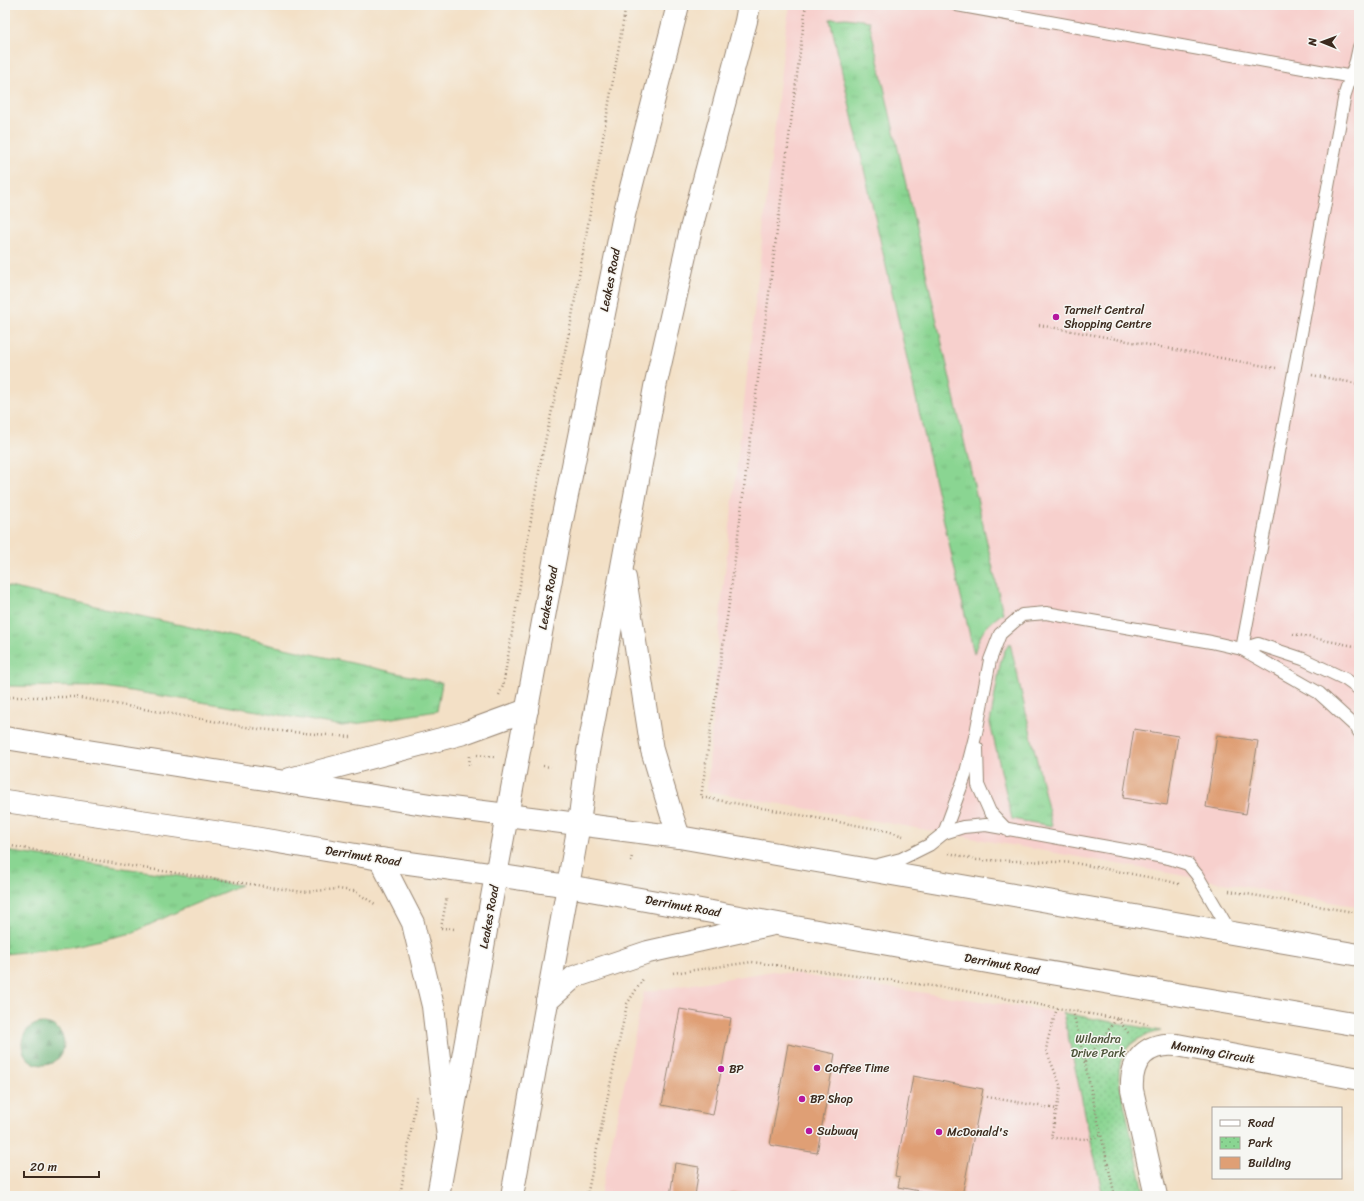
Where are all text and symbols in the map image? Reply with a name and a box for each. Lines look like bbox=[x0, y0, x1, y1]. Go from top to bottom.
north arrow bbox=[1302, 22, 1342, 62]
text: N bbox=[1303, 37, 1322, 47]
street label: Leakes Road bbox=[593, 246, 627, 314]
place label: Tarneit Central Shopping Centre bbox=[1064, 299, 1152, 335]
marker: Tarneit Central Shopping Centre bbox=[1051, 312, 1061, 322]
street label: Leakes Road bbox=[532, 564, 565, 632]
street label: Derrimut Road bbox=[324, 839, 403, 873]
street label: Leakes Road bbox=[473, 883, 506, 951]
street label: Derrimut Road bbox=[644, 889, 723, 924]
street label: Derrimut Road bbox=[963, 947, 1042, 982]
park label: Wilandra Drive Park bbox=[1071, 1028, 1126, 1064]
street label: Manning Circuit bbox=[1169, 1034, 1257, 1070]
place label: Coffee Time bbox=[825, 1057, 889, 1079]
place label: BP bbox=[729, 1058, 744, 1080]
marker: Coffee Time bbox=[812, 1063, 822, 1073]
marker: BP bbox=[716, 1064, 726, 1074]
place label: BP Shop bbox=[810, 1088, 854, 1110]
marker: BP Shop bbox=[797, 1094, 807, 1104]
legend bbox=[1212, 1107, 1342, 1179]
text: Road bbox=[1248, 1112, 1275, 1134]
place label: Subway bbox=[817, 1120, 859, 1142]
place label: McDonald's bbox=[947, 1121, 1009, 1143]
marker: Subway bbox=[804, 1126, 814, 1136]
marker: McDonald's bbox=[934, 1127, 944, 1137]
text: Park bbox=[1248, 1132, 1273, 1154]
text: Building bbox=[1248, 1152, 1291, 1174]
scale bar bbox=[24, 1153, 99, 1179]
text: 20 m bbox=[30, 1156, 57, 1178]

